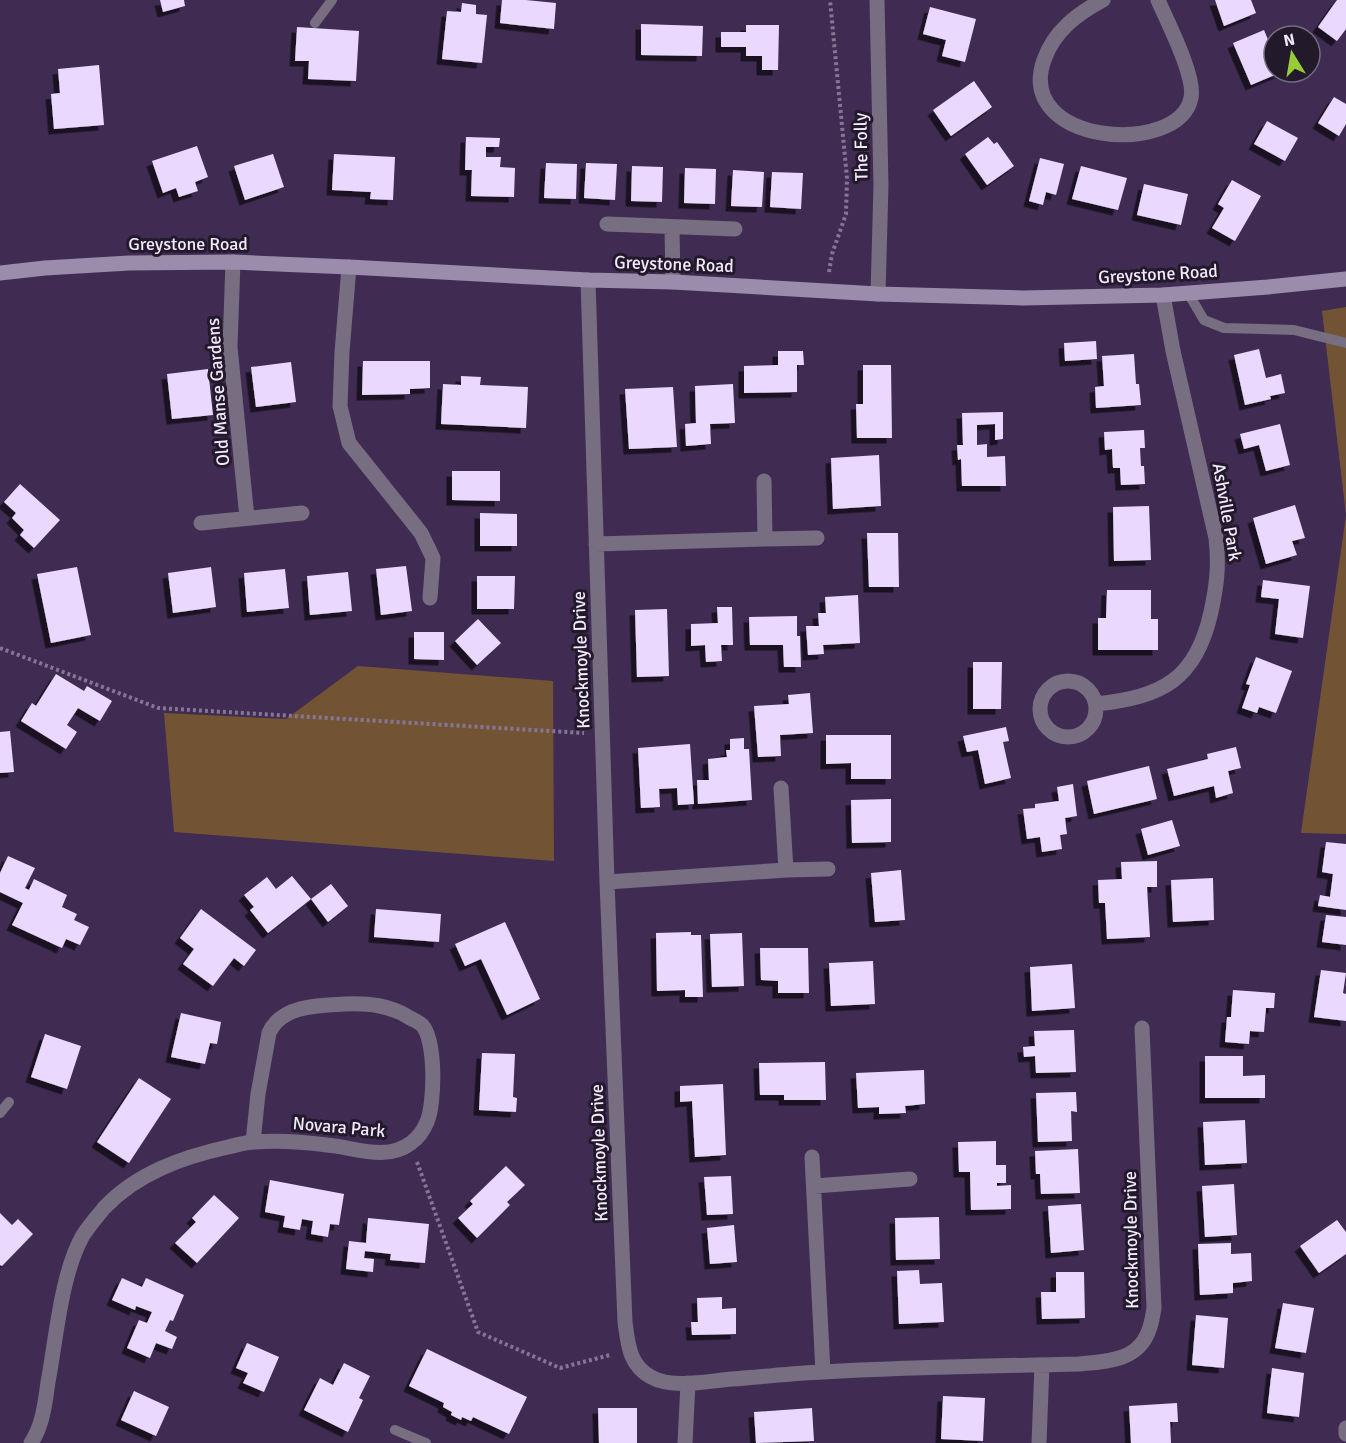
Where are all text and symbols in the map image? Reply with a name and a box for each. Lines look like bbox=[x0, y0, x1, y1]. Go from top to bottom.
north arrow bbox=[1262, 24, 1322, 84]
text: N bbox=[1282, 29, 1297, 51]
street label: The Folly bbox=[849, 112, 873, 181]
street label: Greystone Road bbox=[128, 233, 248, 255]
street label: Greystone Road bbox=[614, 251, 734, 277]
street label: Greystone Road bbox=[1098, 260, 1218, 288]
street label: Old Manse Gardens bbox=[202, 317, 234, 467]
street label: Ashville Park bbox=[1208, 461, 1246, 563]
street label: Knockmoyle Drive bbox=[568, 591, 594, 729]
street label: Knockmoyle Drive bbox=[586, 1084, 612, 1222]
street label: Novara Park bbox=[292, 1112, 386, 1142]
street label: Knockmoyle Drive bbox=[1119, 1171, 1143, 1309]

